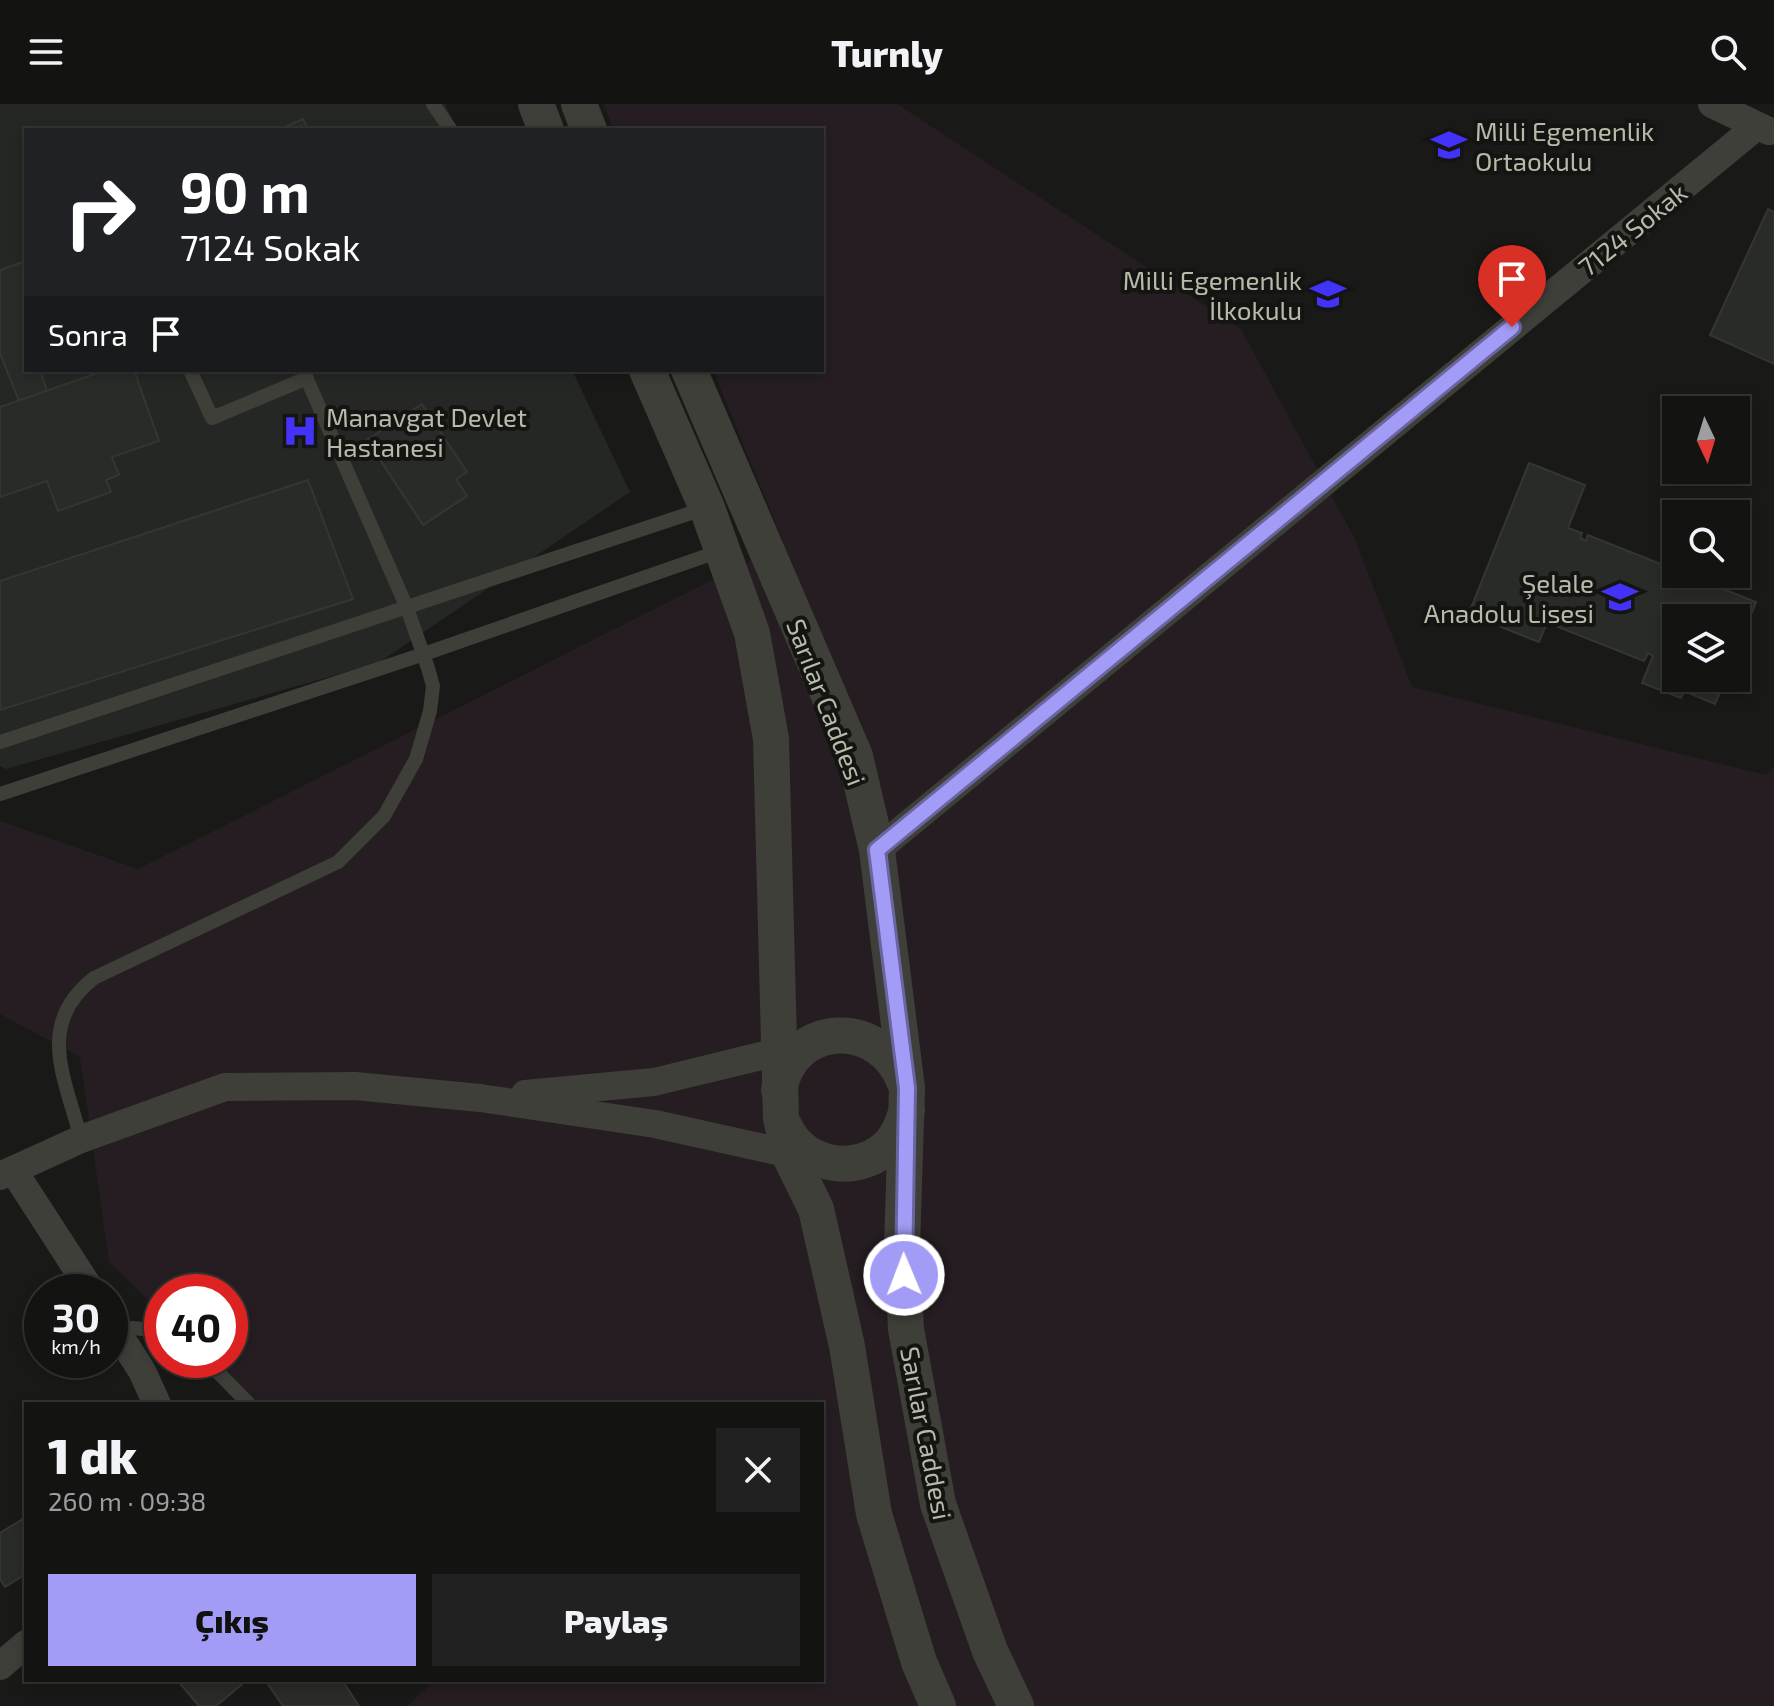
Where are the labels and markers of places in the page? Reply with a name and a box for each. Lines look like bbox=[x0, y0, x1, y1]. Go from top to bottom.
place label: Milli Egemenlik Ortaokulu bbox=[1475, 115, 1654, 176]
school or university icon: Milli Egemenlik Ortaokulu bbox=[1430, 126, 1468, 164]
pin bbox=[1478, 245, 1546, 327]
place label: Milli Egemenlik İlkokulu bbox=[1123, 264, 1302, 325]
school or university icon: Milli Egemenlik İlkokulu bbox=[1309, 275, 1347, 313]
place label: Manavgat Devlet Hastanesi bbox=[326, 401, 527, 462]
hospital icon: Manavgat Devlet Hastanesi bbox=[281, 412, 319, 450]
place label: Şelale Anadolu Lisesi bbox=[1424, 567, 1594, 628]
school or university icon: Şelale Anadolu Lisesi bbox=[1601, 578, 1639, 616]

